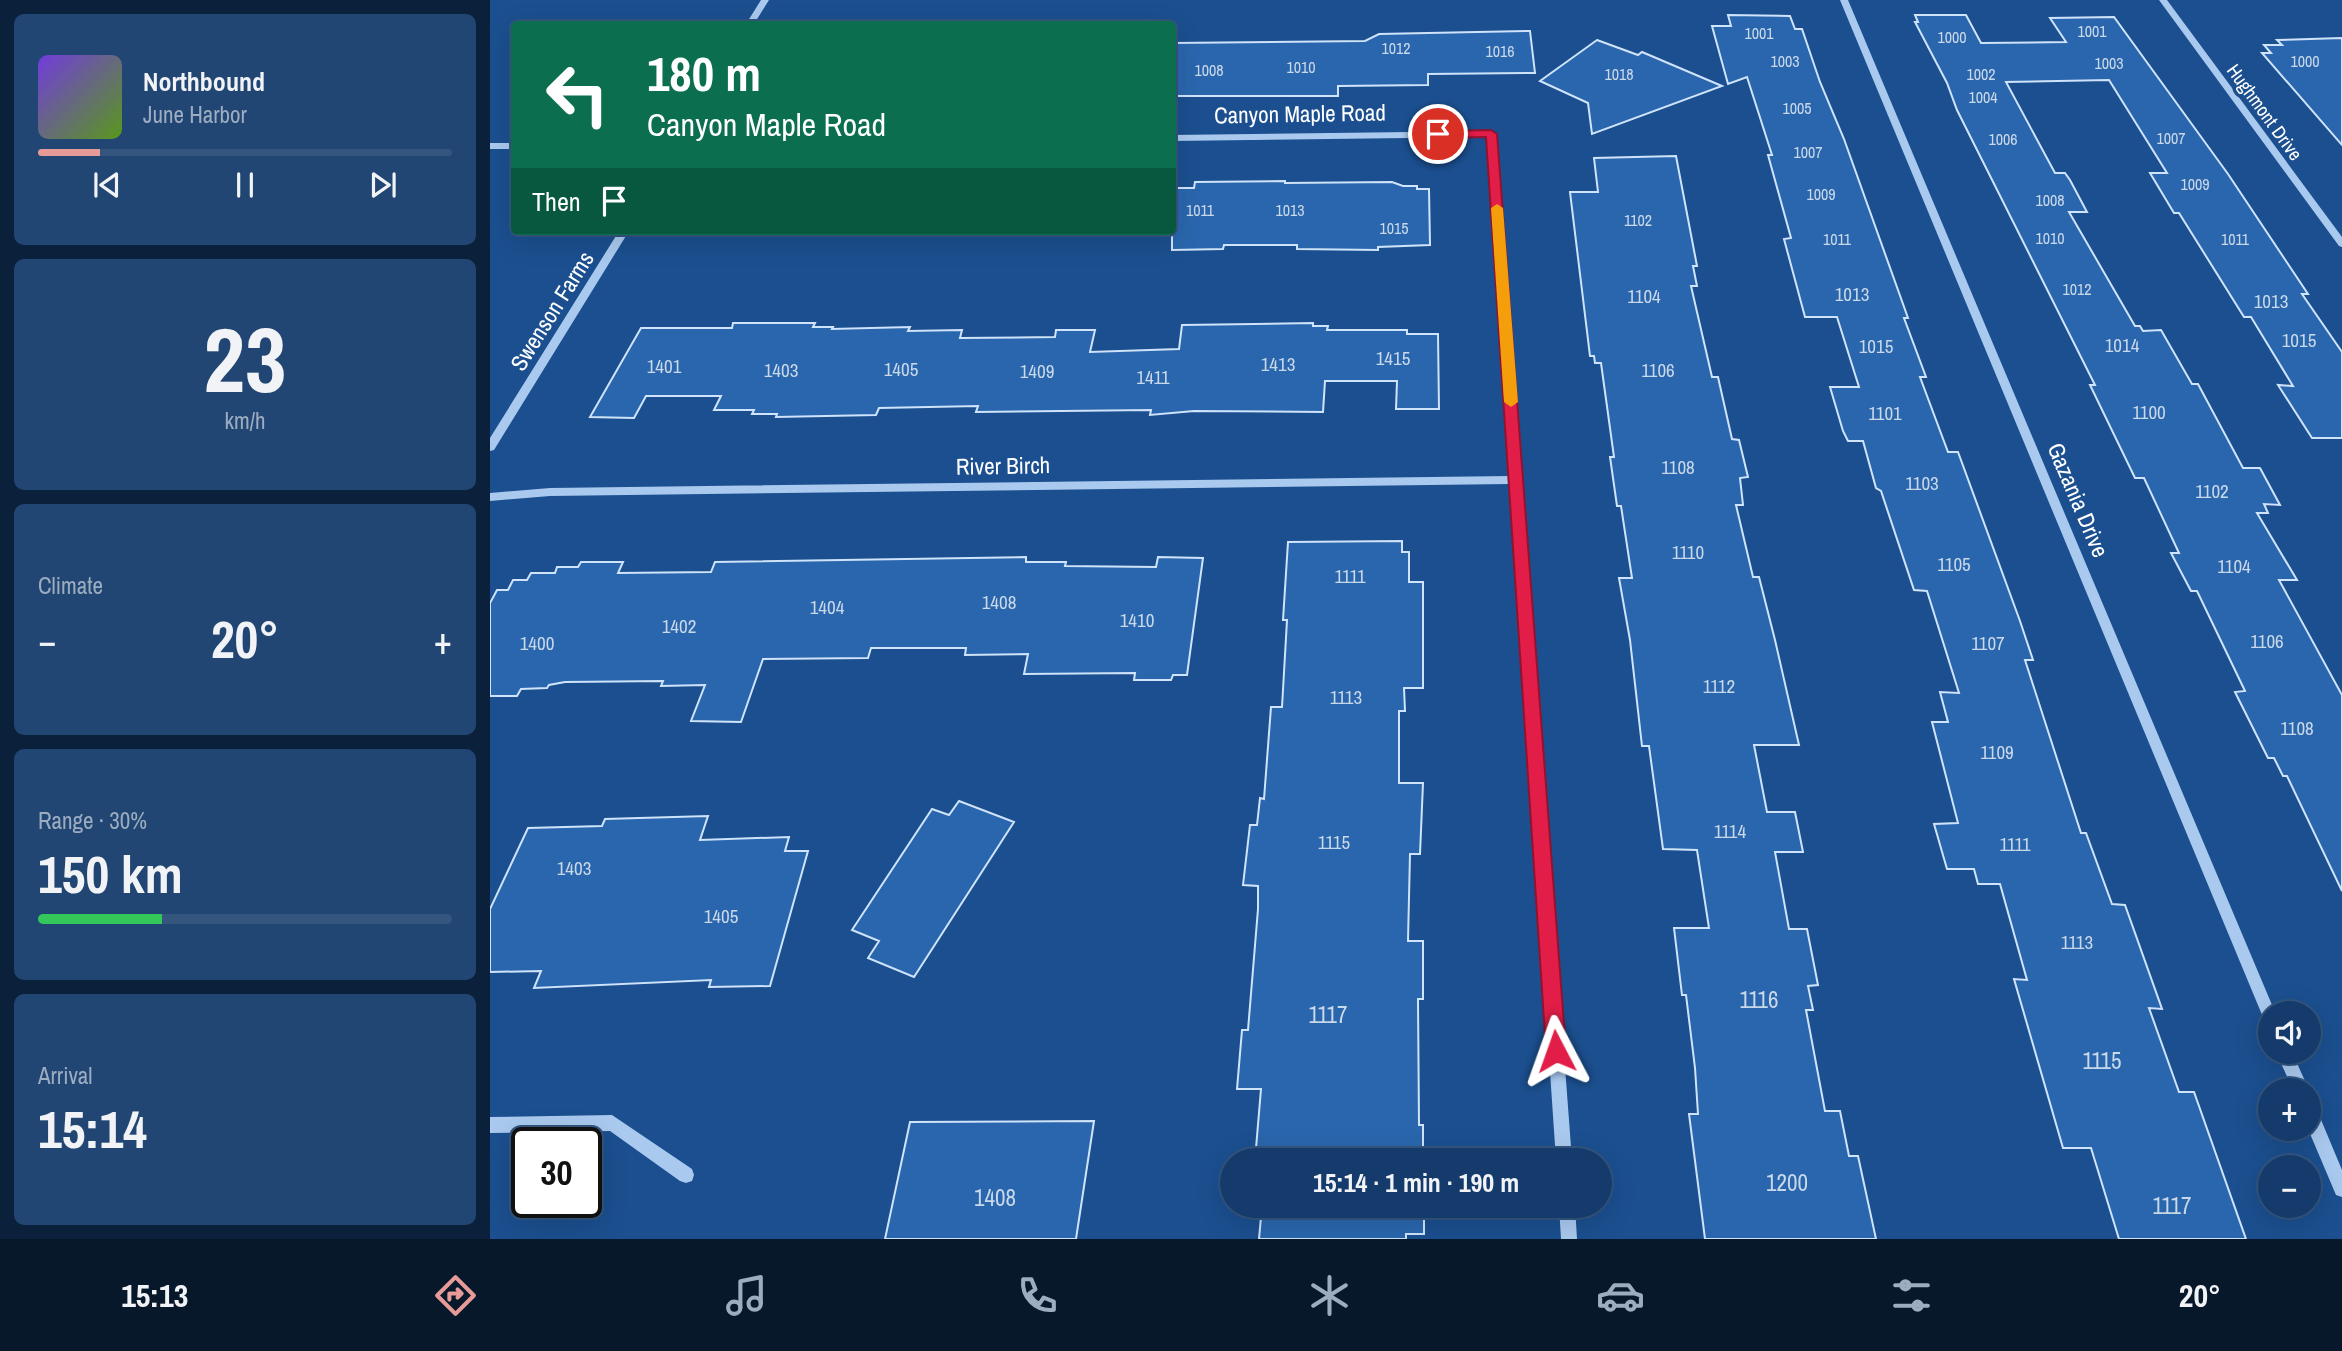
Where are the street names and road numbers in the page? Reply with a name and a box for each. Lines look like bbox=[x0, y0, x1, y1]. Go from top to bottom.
street label: Hughmont Drive bbox=[2221, 58, 2309, 166]
street label: Canyon Maple Road bbox=[1214, 97, 1386, 130]
street label: Swenson Farms bbox=[503, 245, 601, 376]
street label: Gazania Drive bbox=[2040, 438, 2116, 562]
street label: River Birch bbox=[956, 449, 1050, 482]

